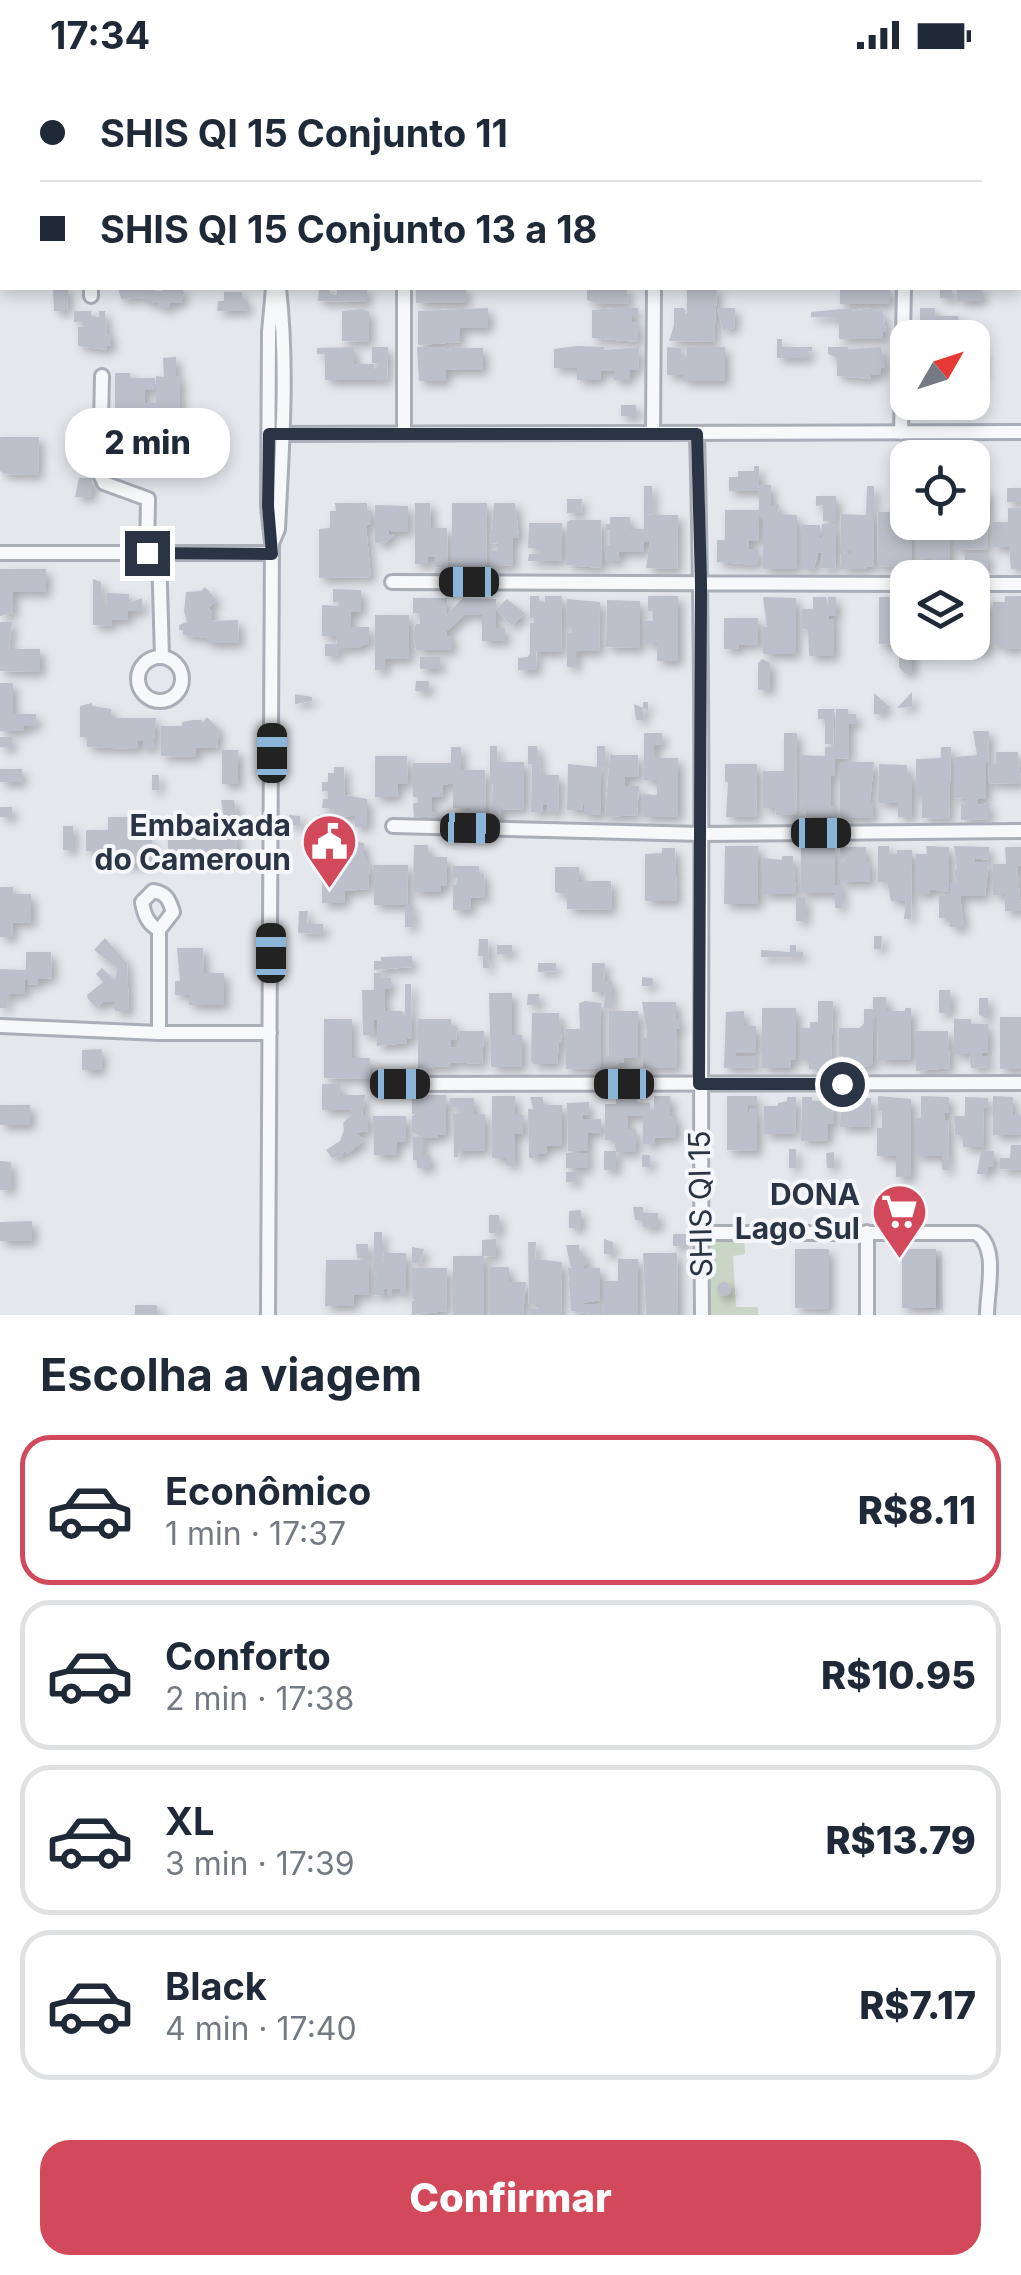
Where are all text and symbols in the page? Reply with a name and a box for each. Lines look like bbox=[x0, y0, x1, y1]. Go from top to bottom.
text: 17:34 bbox=[50, 12, 150, 58]
text: SHIS QI 15 Conjunto 11 bbox=[100, 110, 508, 156]
text: SHIS QI 15 Conjunto 13 a 18 bbox=[100, 206, 597, 252]
north arrow bbox=[890, 320, 990, 420]
map controls bbox=[890, 320, 990, 660]
callout: 2 min bbox=[64, 408, 230, 478]
text: 2 min bbox=[104, 423, 191, 462]
button: locate bbox=[890, 440, 990, 540]
route end bbox=[125, 531, 170, 576]
button: layers bbox=[890, 560, 990, 660]
car bbox=[439, 567, 499, 597]
car bbox=[257, 723, 287, 783]
place label: Embaixada do Cameroun bbox=[94, 807, 291, 877]
public building icon: Embaixada do Cameroun bbox=[300, 812, 360, 891]
car bbox=[440, 812, 500, 844]
car bbox=[791, 818, 851, 848]
car bbox=[256, 923, 286, 983]
route start bbox=[820, 1062, 865, 1107]
car bbox=[370, 1069, 430, 1099]
car bbox=[594, 1069, 654, 1099]
street label: SHIS QI 15 bbox=[681, 1130, 719, 1278]
place label: DONA Lago Sul bbox=[735, 1176, 860, 1246]
supermarket icon: DONA Lago Sul bbox=[869, 1181, 929, 1260]
text: Escolha a viagem bbox=[40, 1347, 422, 1402]
icon: car bbox=[45, 1465, 135, 1555]
text: Econômico bbox=[165, 1468, 371, 1514]
text: R$8.11 bbox=[858, 1487, 976, 1533]
text: 1 min · 17:37 bbox=[165, 1514, 346, 1553]
icon: car bbox=[45, 1630, 135, 1720]
text: Conforto bbox=[165, 1633, 331, 1679]
text: R$10.95 bbox=[821, 1652, 976, 1698]
text: 2 min · 17:38 bbox=[165, 1679, 354, 1718]
icon: car bbox=[45, 1795, 135, 1885]
text: XL bbox=[165, 1798, 215, 1844]
text: R$13.79 bbox=[825, 1817, 976, 1863]
text: 3 min · 17:39 bbox=[165, 1844, 355, 1883]
icon: car bbox=[45, 1960, 135, 2050]
text: Black bbox=[165, 1963, 267, 2009]
text: R$7.17 bbox=[859, 1982, 976, 2028]
text: 4 min · 17:40 bbox=[165, 2009, 357, 2048]
button: Confirmar bbox=[40, 2140, 981, 2255]

